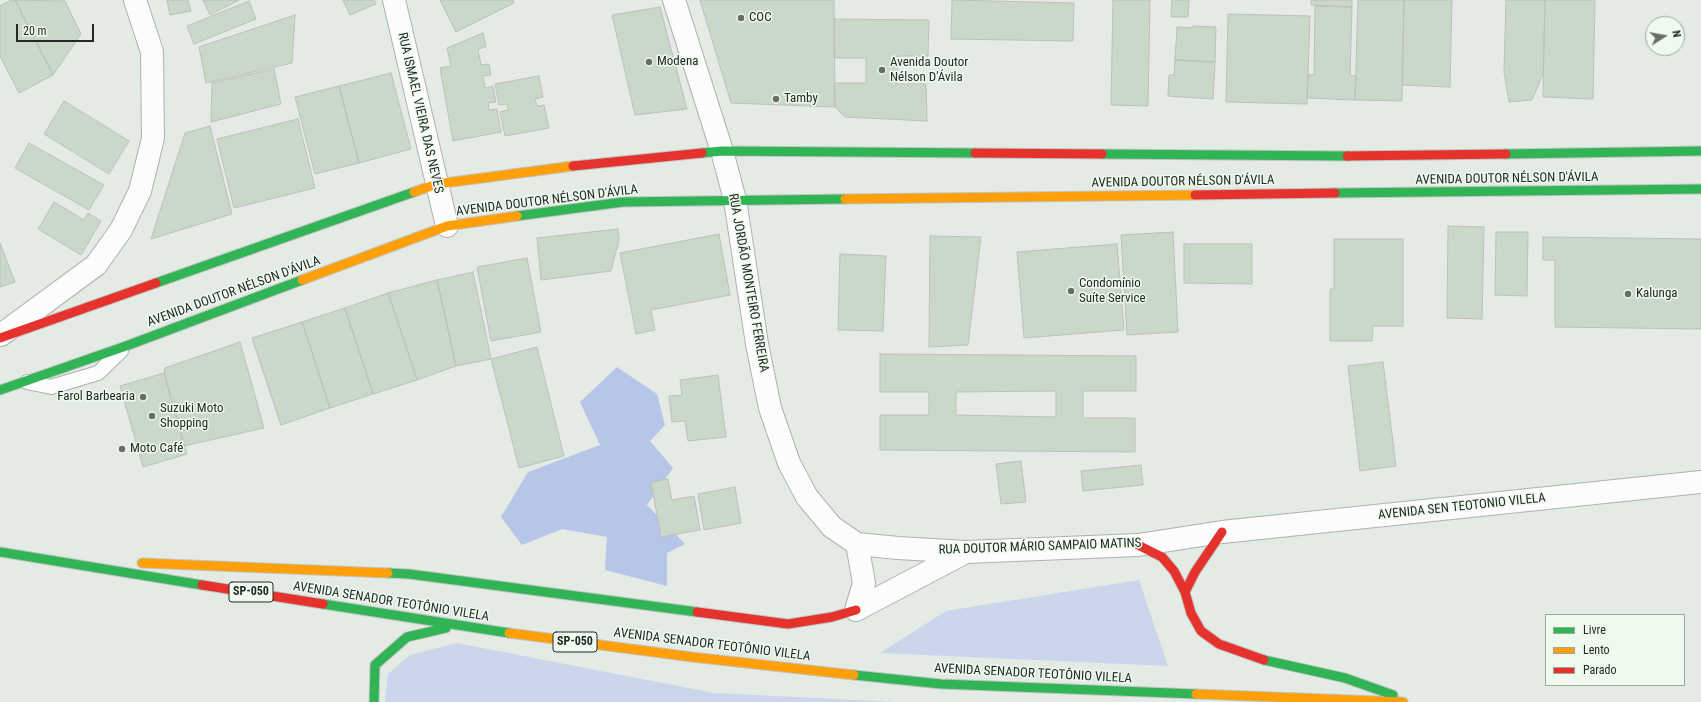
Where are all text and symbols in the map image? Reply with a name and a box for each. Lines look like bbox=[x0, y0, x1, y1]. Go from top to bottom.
place label: COC bbox=[749, 10, 772, 26]
marker: COC bbox=[736, 13, 746, 23]
scale bar bbox=[18, 16, 96, 42]
north arrow bbox=[1645, 16, 1685, 56]
text: 20 m bbox=[23, 24, 47, 38]
text: N bbox=[1669, 29, 1683, 38]
street label: RUA ISMAEL VIEIRA DAS NEVES bbox=[394, 31, 446, 195]
place label: Modena bbox=[657, 54, 698, 70]
place label: Avenida Doutor Nélson D'Ávila bbox=[890, 55, 968, 86]
marker: Modena bbox=[644, 57, 654, 67]
marker: Avenida Doutor Nélson D'Ávila bbox=[877, 65, 887, 75]
place label: Tamby bbox=[784, 91, 818, 107]
marker: Tamby bbox=[771, 94, 781, 104]
street label: AVENIDA DOUTOR NÉLSON D'ÁVILA bbox=[1415, 170, 1599, 188]
street label: AVENIDA DOUTOR NÉLSON D'ÁVILA bbox=[1091, 173, 1275, 191]
street label: AVENIDA DOUTOR NÉLSON D'ÁVILA bbox=[455, 182, 639, 220]
street label: RUA JORDÃO MONTEIRO FERREIRA bbox=[725, 192, 771, 374]
street label: AVENIDA DOUTOR NÉLSON D'ÁVILA bbox=[145, 253, 323, 331]
place label: Condomínio Suíte Service bbox=[1079, 276, 1146, 307]
marker: Condomínio Suíte Service bbox=[1066, 286, 1076, 296]
place label: Kalunga bbox=[1636, 286, 1678, 302]
marker: Kalunga bbox=[1623, 289, 1633, 299]
place label: Farol Barbearia bbox=[57, 389, 135, 405]
marker: Farol Barbearia bbox=[138, 392, 148, 402]
place label: Suzuki Moto Shopping bbox=[160, 401, 223, 432]
marker: Suzuki Moto Shopping bbox=[147, 411, 157, 421]
place label: Moto Café bbox=[130, 441, 183, 457]
marker: Moto Café bbox=[117, 444, 127, 454]
street label: AVENIDA SEN TEOTONIO VILELA bbox=[1377, 490, 1547, 524]
street label: RUA DOUTOR MÁRIO SAMPAIO MATINS bbox=[938, 536, 1142, 558]
street label: AVENIDA SENADOR TEOTÔNIO VILELA bbox=[292, 579, 490, 625]
road number: SP-050 bbox=[229, 582, 273, 602]
legend bbox=[1545, 614, 1685, 686]
text: Livre bbox=[1583, 623, 1606, 637]
street label: AVENIDA SENADOR TEOTÔNIO VILELA bbox=[613, 625, 811, 665]
road number: SP-050 bbox=[553, 632, 597, 652]
text: Lento bbox=[1583, 643, 1610, 657]
street label: AVENIDA SENADOR TEOTÔNIO VILELA bbox=[934, 661, 1132, 687]
text: Parado bbox=[1583, 663, 1616, 677]

